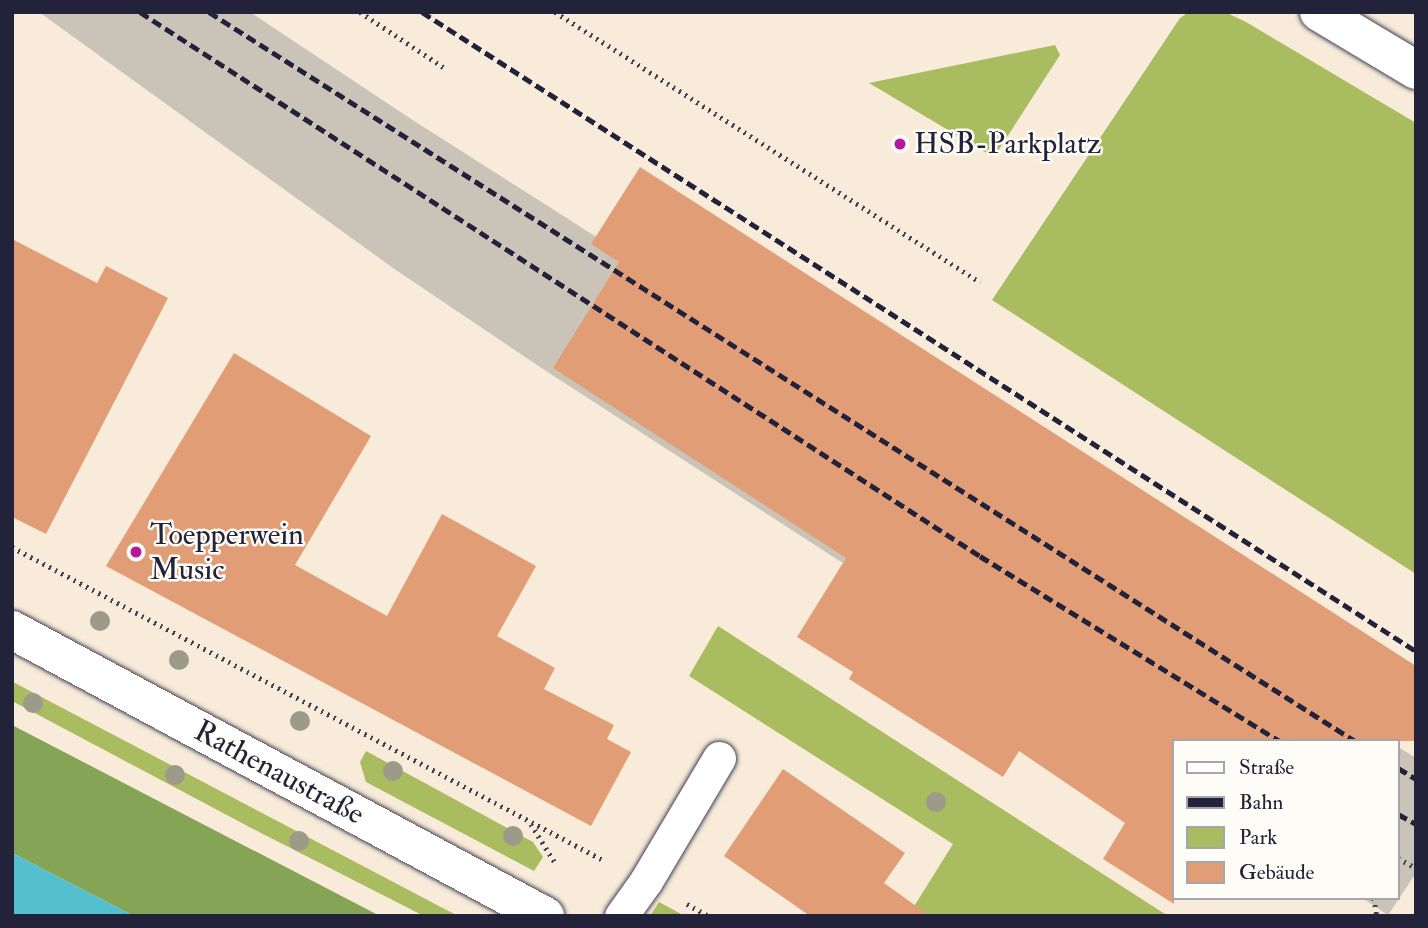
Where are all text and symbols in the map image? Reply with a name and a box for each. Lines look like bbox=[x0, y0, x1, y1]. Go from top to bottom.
place label: HSB-Parkplatz bbox=[914, 126, 1101, 162]
marker: HSB-Parkplatz bbox=[892, 136, 908, 152]
place label: Toepperwein Music bbox=[150, 517, 304, 588]
marker: Toepperwein Music bbox=[128, 544, 144, 560]
street label: Rathenaustraße bbox=[188, 713, 370, 833]
legend bbox=[1172, 739, 1400, 900]
text: Straße bbox=[1239, 754, 1294, 781]
text: Bahn bbox=[1239, 789, 1283, 816]
text: Park bbox=[1239, 824, 1277, 851]
text: Gebäude bbox=[1239, 859, 1314, 886]

